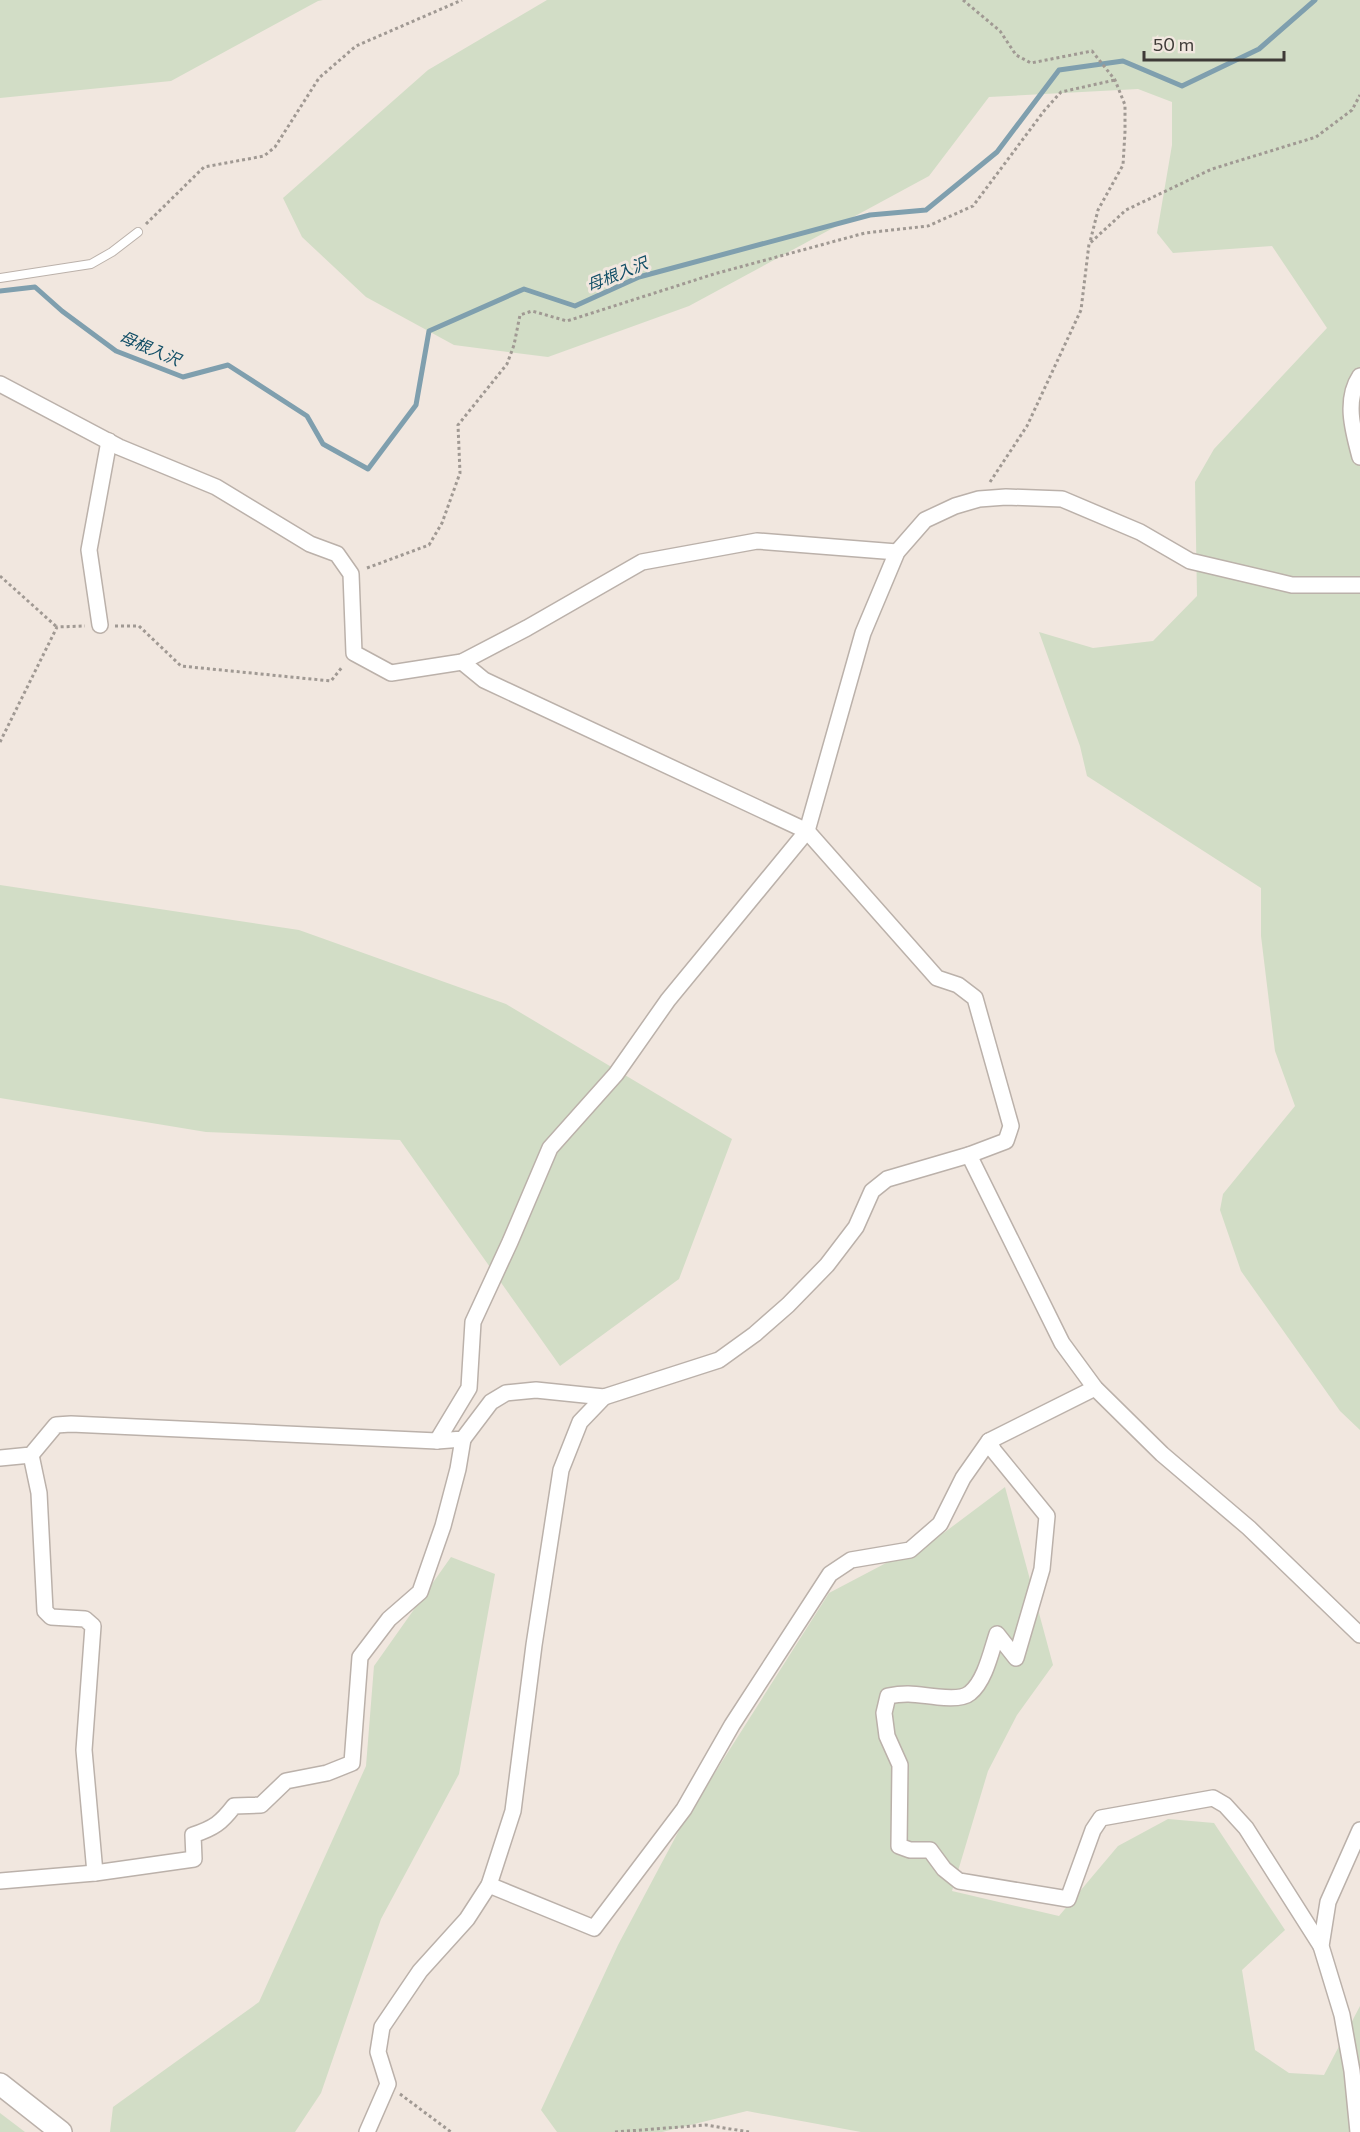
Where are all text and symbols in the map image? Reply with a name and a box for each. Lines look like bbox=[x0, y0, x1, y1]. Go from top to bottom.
scale bar bbox=[1144, 24, 1284, 62]
text: 50 m bbox=[1153, 33, 1194, 55]
water label: 母根入沢 bbox=[584, 252, 652, 294]
water label: 母根入沢 bbox=[117, 326, 185, 370]

